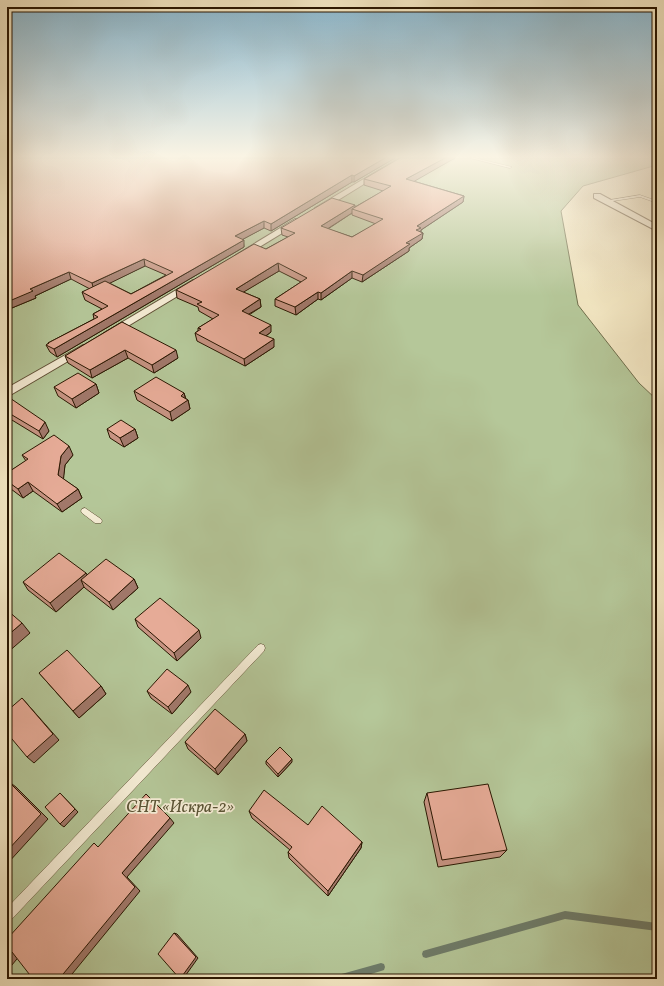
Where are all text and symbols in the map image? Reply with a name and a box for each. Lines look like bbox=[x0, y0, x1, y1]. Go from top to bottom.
park label: СНТ «Искра-2» bbox=[126, 796, 234, 819]

